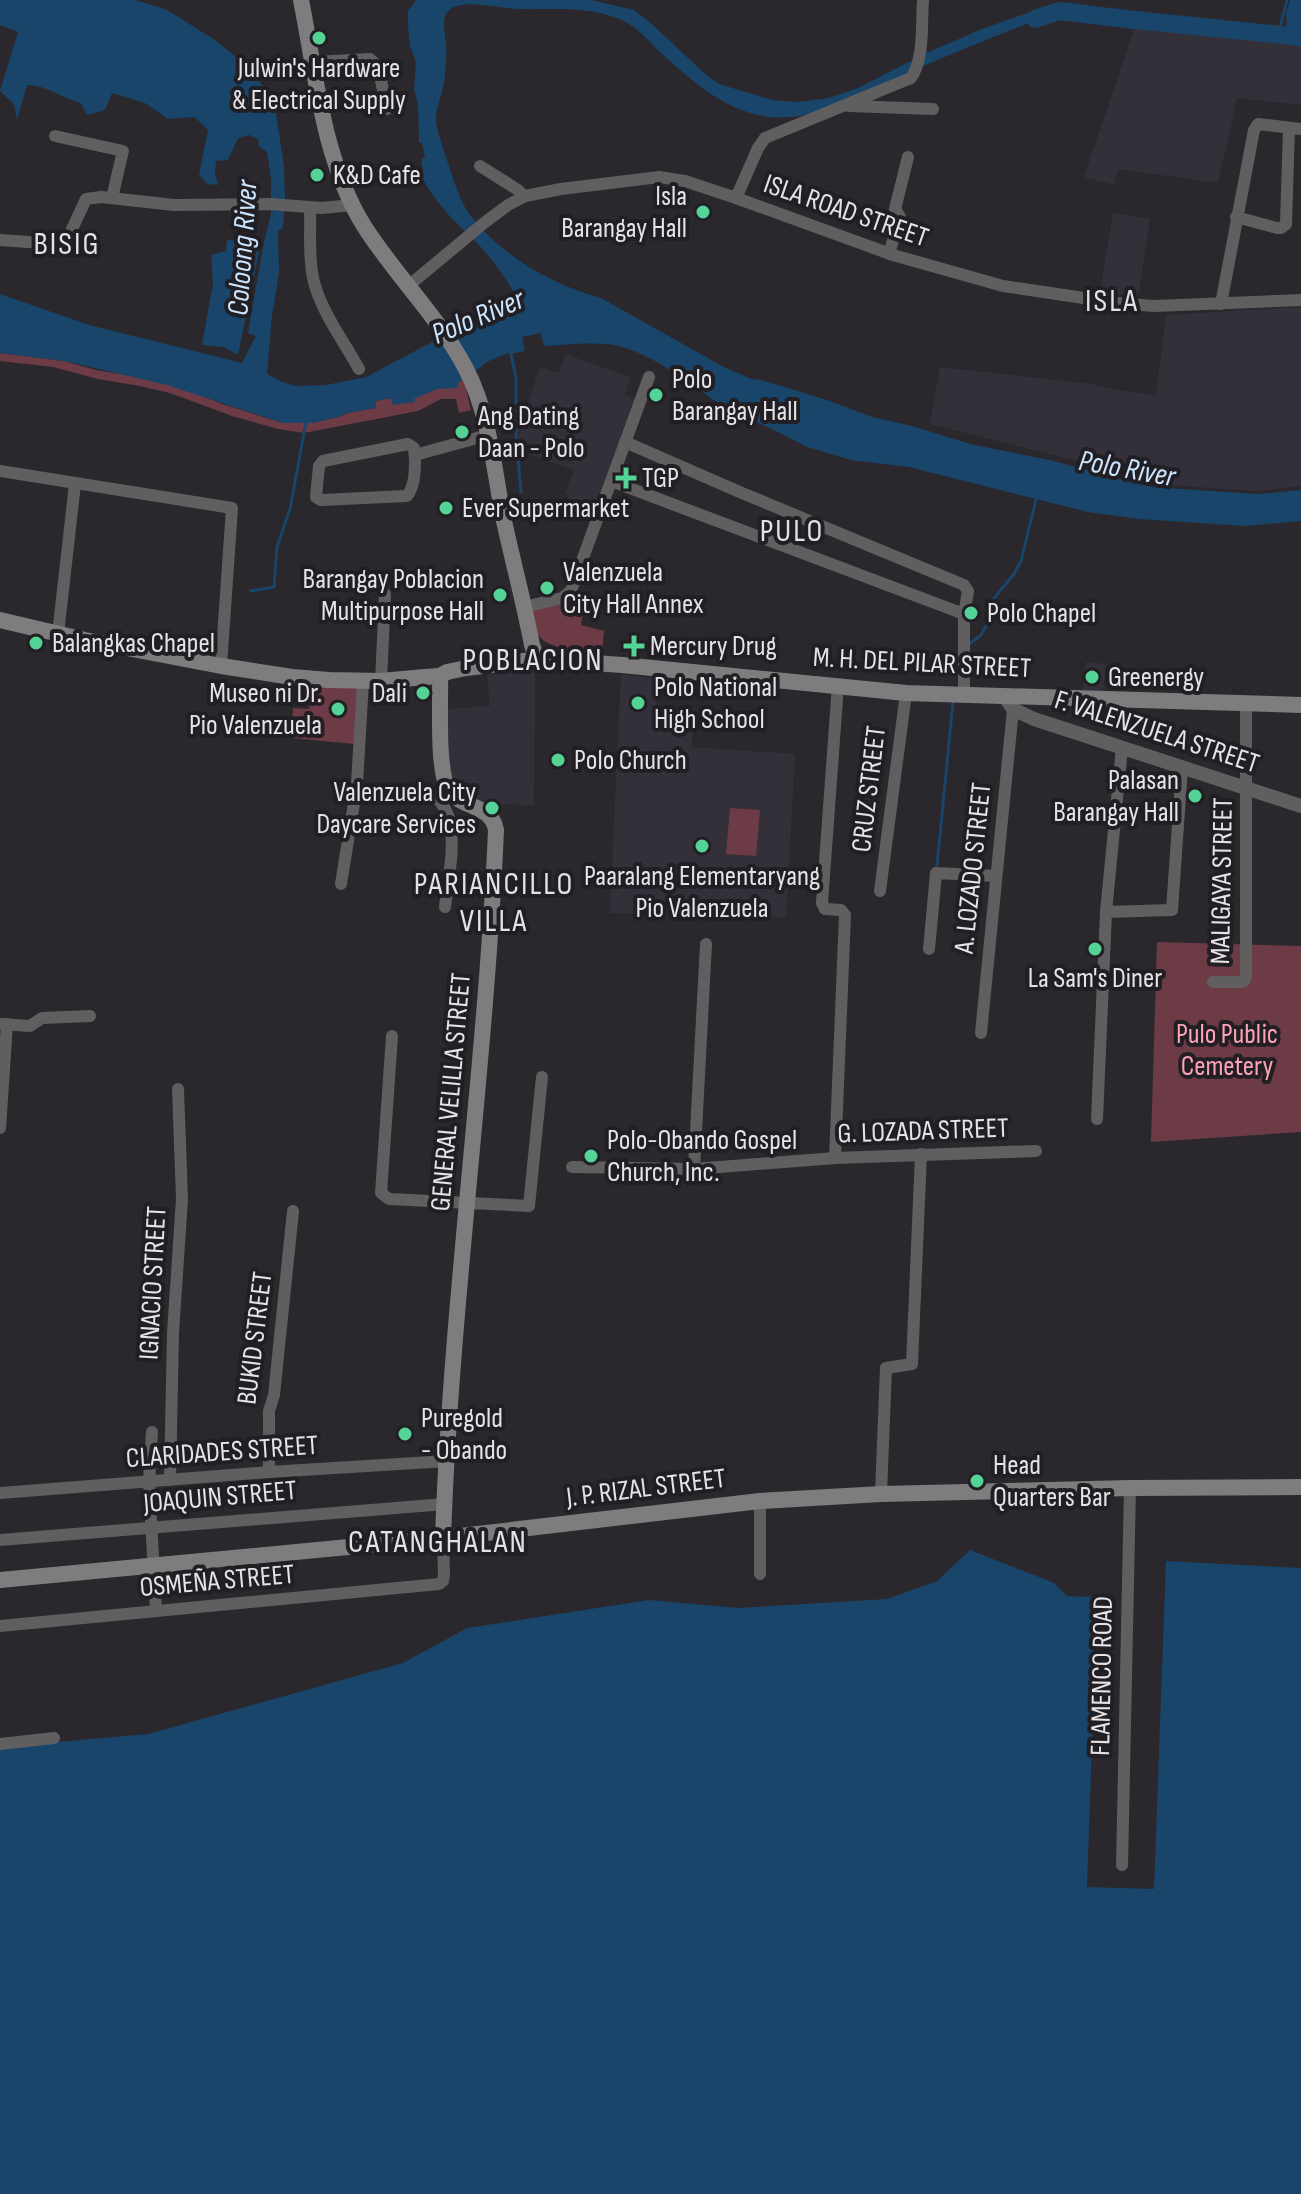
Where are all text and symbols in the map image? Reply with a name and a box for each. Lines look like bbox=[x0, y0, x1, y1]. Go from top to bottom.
marker: Julwin's Hardware & Electrical Supply bbox=[310, 29, 328, 47]
place label: Julwin's Hardware & Electrical Supply bbox=[232, 52, 406, 117]
place label: K&D Cafe bbox=[333, 159, 421, 192]
marker: K&D Cafe bbox=[308, 166, 326, 184]
street label: ISLA ROAD STREET bbox=[759, 167, 933, 255]
water label: Coloong River bbox=[220, 178, 266, 317]
place label: Isla Barangay Hall bbox=[561, 180, 687, 245]
marker: Isla Barangay Hall bbox=[694, 203, 712, 221]
district label: BISIG bbox=[34, 225, 100, 264]
water label: Polo River bbox=[426, 281, 531, 353]
district label: ISLA bbox=[1085, 282, 1139, 321]
place label: Polo Barangay Hall bbox=[672, 363, 798, 428]
marker: Polo Barangay Hall bbox=[647, 386, 665, 404]
place label: Ang Dating Daan - Polo bbox=[477, 400, 585, 465]
marker: Ang Dating Daan - Polo bbox=[453, 423, 471, 441]
water label: Polo River bbox=[1076, 443, 1180, 495]
place label: TGP bbox=[642, 462, 679, 495]
marker: TGP bbox=[617, 469, 635, 487]
place label: Ever Supermarket bbox=[462, 492, 629, 525]
marker: Ever Supermarket bbox=[437, 499, 455, 517]
district label: PULO bbox=[760, 512, 824, 551]
place label: Valenzuela City Hall Annex bbox=[563, 556, 704, 621]
place label: Barangay Poblacion Multipurpose Hall bbox=[303, 563, 484, 628]
marker: Valenzuela City Hall Annex bbox=[538, 579, 556, 597]
marker: Barangay Poblacion Multipurpose Hall bbox=[491, 586, 509, 604]
place label: Polo Chapel bbox=[987, 597, 1096, 630]
marker: Polo Chapel bbox=[962, 604, 980, 622]
place label: Balangkas Chapel bbox=[52, 627, 215, 660]
place label: Mercury Drug bbox=[650, 630, 777, 663]
marker: Balangkas Chapel bbox=[27, 634, 45, 652]
marker: Mercury Drug bbox=[625, 637, 643, 655]
district label: POBLACION bbox=[462, 641, 604, 680]
street label: M. H. DEL PILAR STREET bbox=[812, 641, 1032, 685]
place label: Greenergy bbox=[1108, 661, 1204, 694]
marker: Greenergy bbox=[1083, 668, 1101, 686]
place label: Polo National High School bbox=[654, 671, 777, 736]
place label: Museo ni Dr. Pio Valenzuela bbox=[189, 677, 322, 742]
place label: Dali bbox=[372, 677, 407, 710]
street label: F. VALENZUELA STREET bbox=[1051, 683, 1263, 781]
marker: Dali bbox=[414, 684, 432, 702]
marker: Polo National High School bbox=[629, 694, 647, 712]
marker: Museo ni Dr. Pio Valenzuela bbox=[329, 700, 347, 718]
street label: CRUZ STREET bbox=[845, 724, 893, 854]
place label: Polo Church bbox=[574, 744, 687, 777]
marker: Polo Church bbox=[549, 751, 567, 769]
place label: Palasan Barangay Hall bbox=[1053, 764, 1179, 829]
place label: Valenzuela City Daycare Services bbox=[316, 776, 476, 841]
street label: A. LOZADO STREET bbox=[948, 781, 998, 956]
marker: Palasan Barangay Hall bbox=[1186, 787, 1204, 805]
street label: MALIGAYA STREET bbox=[1204, 797, 1240, 965]
marker: Valenzuela City Daycare Services bbox=[483, 799, 501, 817]
marker: Paaralang Elementaryang Pio Valenzuela bbox=[693, 837, 711, 855]
place label: Paaralang Elementaryang Pio Valenzuela bbox=[584, 860, 820, 925]
district label: PARIANCILLO VILLA bbox=[414, 865, 574, 941]
marker: La Sam's Diner bbox=[1086, 940, 1104, 958]
place label: La Sam's Diner bbox=[1028, 962, 1162, 995]
street label: GENERAL VELILLA STREET bbox=[424, 972, 478, 1212]
park label: Pulo Public Cemetery bbox=[1176, 1018, 1278, 1083]
street label: G. LOZADA STREET bbox=[837, 1112, 1009, 1150]
place label: Polo-Obando Gospel Church, Inc. bbox=[607, 1124, 797, 1189]
marker: Polo-Obando Gospel Church, Inc. bbox=[582, 1147, 600, 1165]
street label: IGNACIO STREET bbox=[132, 1205, 174, 1361]
street label: BUKID STREET bbox=[231, 1270, 279, 1406]
place label: Puregold - Obando bbox=[421, 1402, 507, 1467]
marker: Puregold - Obando bbox=[396, 1425, 414, 1443]
street label: CLARIDADES STREET bbox=[125, 1429, 319, 1475]
place label: Head Quarters Bar bbox=[993, 1449, 1111, 1514]
street label: J. P. RIZAL STREET bbox=[563, 1462, 728, 1514]
marker: Head Quarters Bar bbox=[968, 1472, 986, 1490]
street label: JOAQUIN STREET bbox=[141, 1474, 298, 1520]
district label: CATANGHALAN bbox=[348, 1523, 528, 1562]
street label: OSMEÑA STREET bbox=[138, 1558, 296, 1604]
street label: FLAMENCO ROAD bbox=[1084, 1596, 1120, 1756]

